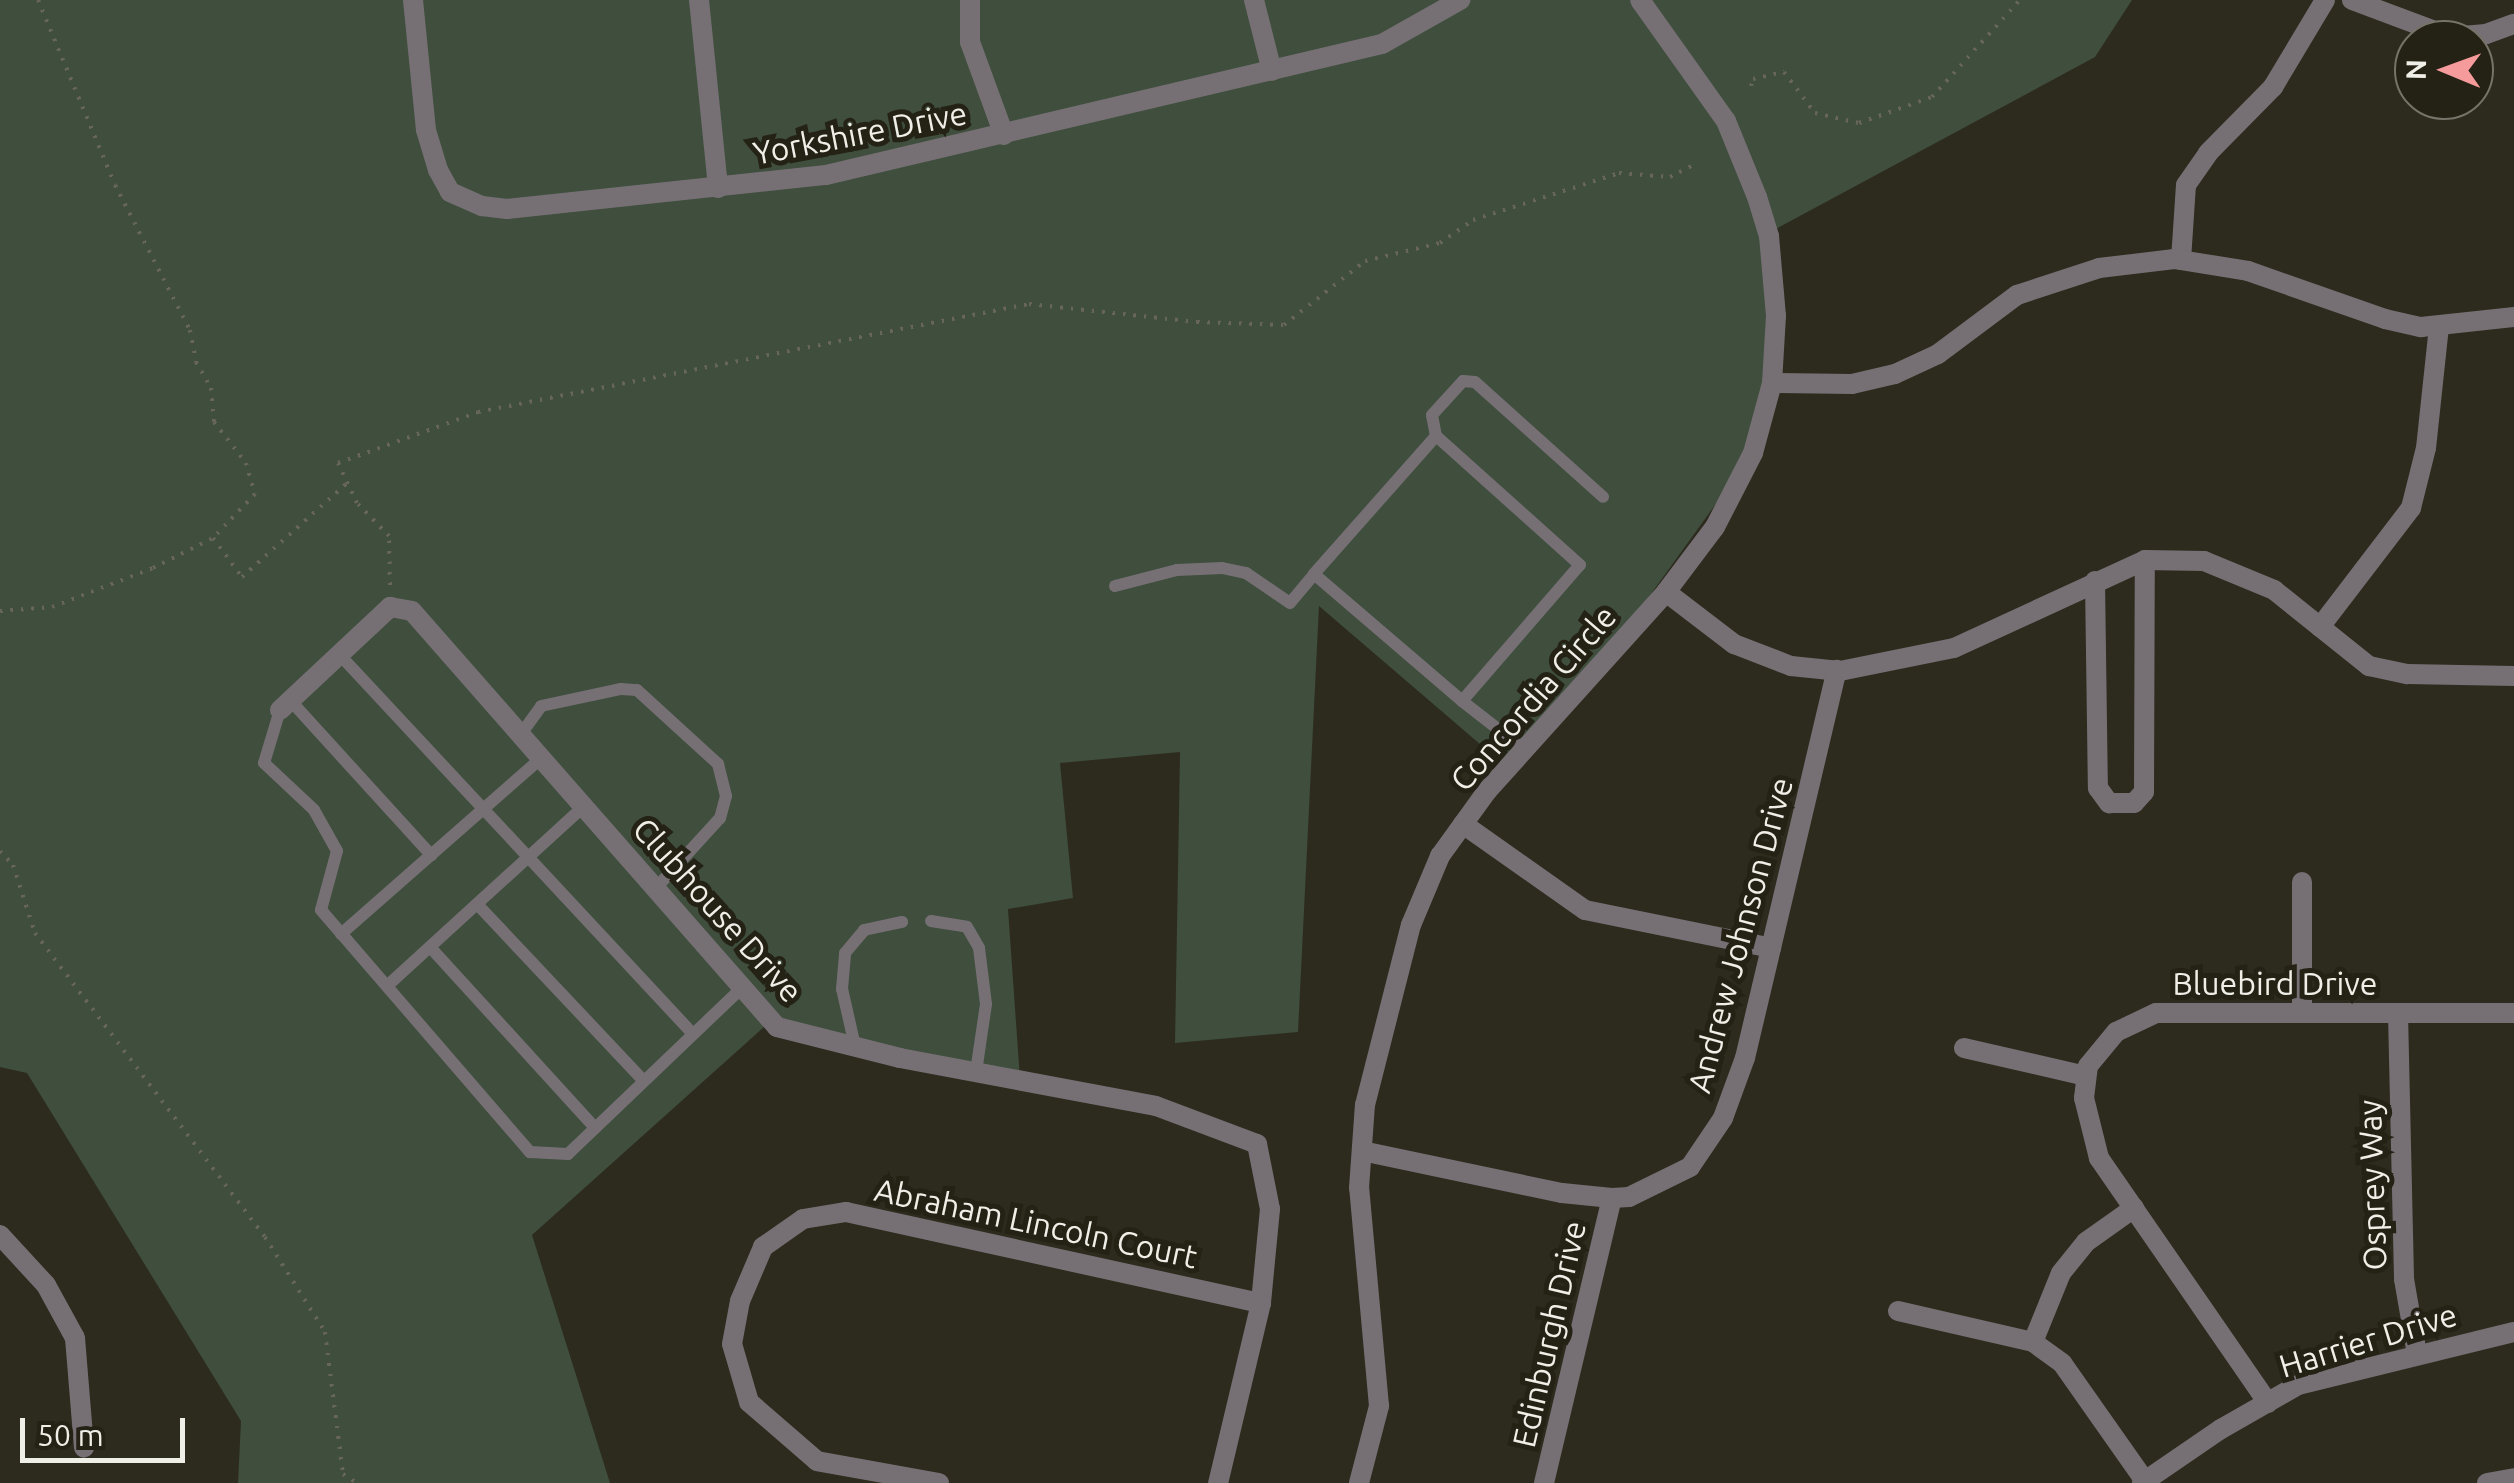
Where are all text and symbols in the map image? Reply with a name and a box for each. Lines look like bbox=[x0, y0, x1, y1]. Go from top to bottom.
north arrow bbox=[2394, 20, 2494, 120]
text: N bbox=[2400, 59, 2431, 80]
street label: Yorkshire Drive bbox=[750, 93, 970, 173]
street label: Concordia Circle bbox=[1442, 598, 1624, 798]
street label: Andrew Johnson Drive bbox=[1679, 773, 1801, 1097]
street label: Clubhouse Drive bbox=[625, 810, 811, 1010]
street label: Bluebird Drive bbox=[2173, 964, 2377, 1002]
street label: Osprey Way bbox=[2350, 1099, 2394, 1271]
street label: Abraham Lincoln Court bbox=[871, 1170, 1201, 1276]
street label: Edinburgh Drive bbox=[1504, 1217, 1594, 1451]
street label: Harrier Drive bbox=[2275, 1295, 2461, 1385]
scale bar bbox=[25, 1398, 190, 1460]
text: 50 m bbox=[37, 1418, 104, 1452]

